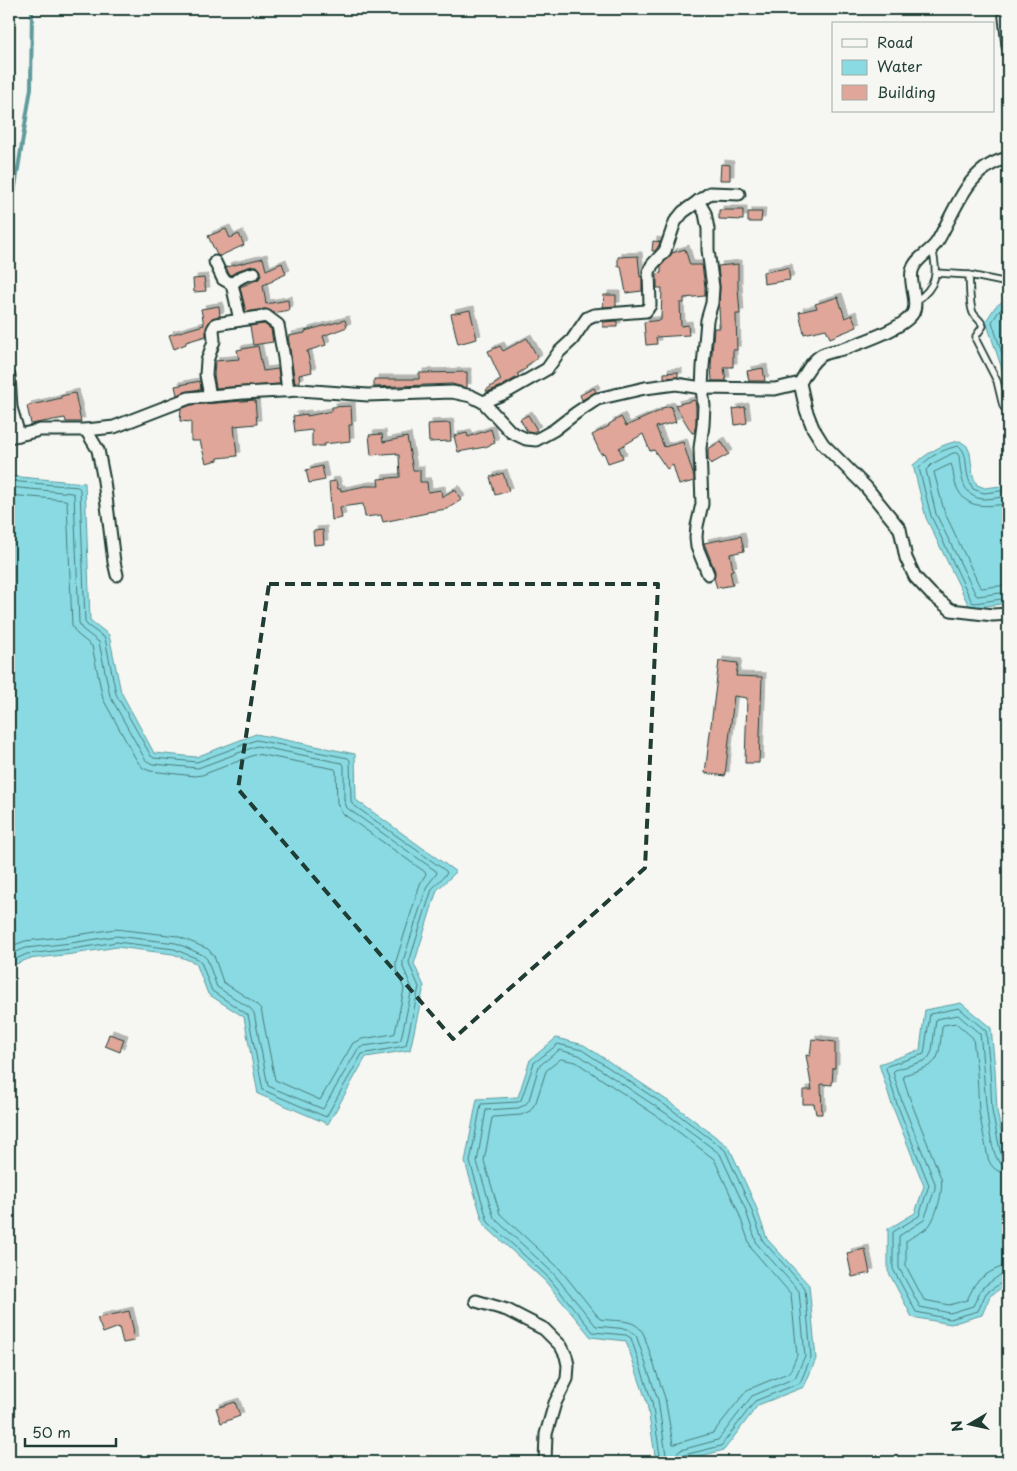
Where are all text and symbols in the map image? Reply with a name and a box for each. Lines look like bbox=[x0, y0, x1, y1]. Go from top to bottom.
legend bbox=[832, 22, 994, 112]
text: Road bbox=[877, 30, 913, 53]
text: Water bbox=[877, 54, 922, 77]
text: Building bbox=[877, 80, 936, 103]
north arrow bbox=[944, 1398, 994, 1448]
scale bar bbox=[25, 1416, 116, 1448]
text: N bbox=[945, 1419, 968, 1433]
text: 50 m bbox=[32, 1420, 71, 1443]

